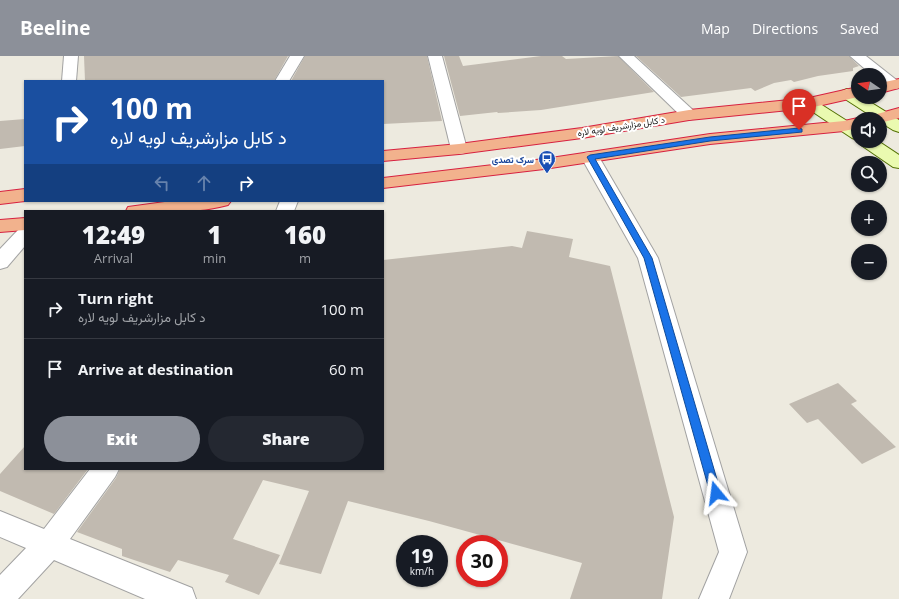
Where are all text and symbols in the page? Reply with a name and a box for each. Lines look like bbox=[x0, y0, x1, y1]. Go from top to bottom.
text: Beeline bbox=[20, 15, 91, 41]
text: Map bbox=[701, 19, 730, 38]
text: Directions bbox=[752, 19, 818, 38]
text: Saved bbox=[840, 19, 879, 38]
north arrow bbox=[851, 68, 887, 104]
map controls bbox=[851, 68, 887, 280]
text: 100 m bbox=[110, 89, 193, 127]
pin bbox=[782, 89, 816, 130]
icon: arrive bbox=[788, 95, 810, 117]
icon: right bbox=[44, 96, 96, 148]
button: sound bbox=[851, 112, 887, 148]
street label: د کابل مزارشریف لویه لاره bbox=[576, 113, 666, 139]
text: د کابل مزارشریف لویه لاره bbox=[110, 125, 287, 149]
bus stop icon: سرک تصدی bbox=[537, 149, 557, 174]
place label: سرک تصدی bbox=[492, 153, 534, 166]
button: search bbox=[851, 156, 887, 192]
icon: left bbox=[151, 172, 173, 194]
icon: ahead bbox=[193, 172, 215, 194]
icon: right bbox=[235, 172, 257, 194]
button: + bbox=[851, 200, 887, 236]
text: 12:49 bbox=[82, 218, 145, 251]
text: 1 bbox=[207, 218, 222, 251]
text: 160 bbox=[284, 218, 326, 251]
button: − bbox=[851, 244, 887, 280]
text: Arrival bbox=[94, 249, 133, 267]
text: min bbox=[203, 249, 226, 267]
text: m bbox=[299, 249, 311, 267]
text: Turn right bbox=[78, 288, 153, 308]
icon: right bbox=[44, 298, 66, 320]
text: 100 m bbox=[320, 299, 364, 319]
text: د کابل مزارشریف لویه لاره bbox=[78, 308, 206, 326]
icon: arrive bbox=[44, 358, 66, 380]
text: Arrive at destination bbox=[78, 359, 233, 379]
text: 60 m bbox=[329, 359, 364, 379]
button: Exit bbox=[44, 416, 200, 462]
button: Share bbox=[208, 416, 364, 462]
position arrow bbox=[695, 472, 737, 514]
speed limit sign: 30 bbox=[456, 535, 508, 587]
text: 19 bbox=[411, 542, 433, 569]
text: km/h bbox=[410, 564, 434, 578]

